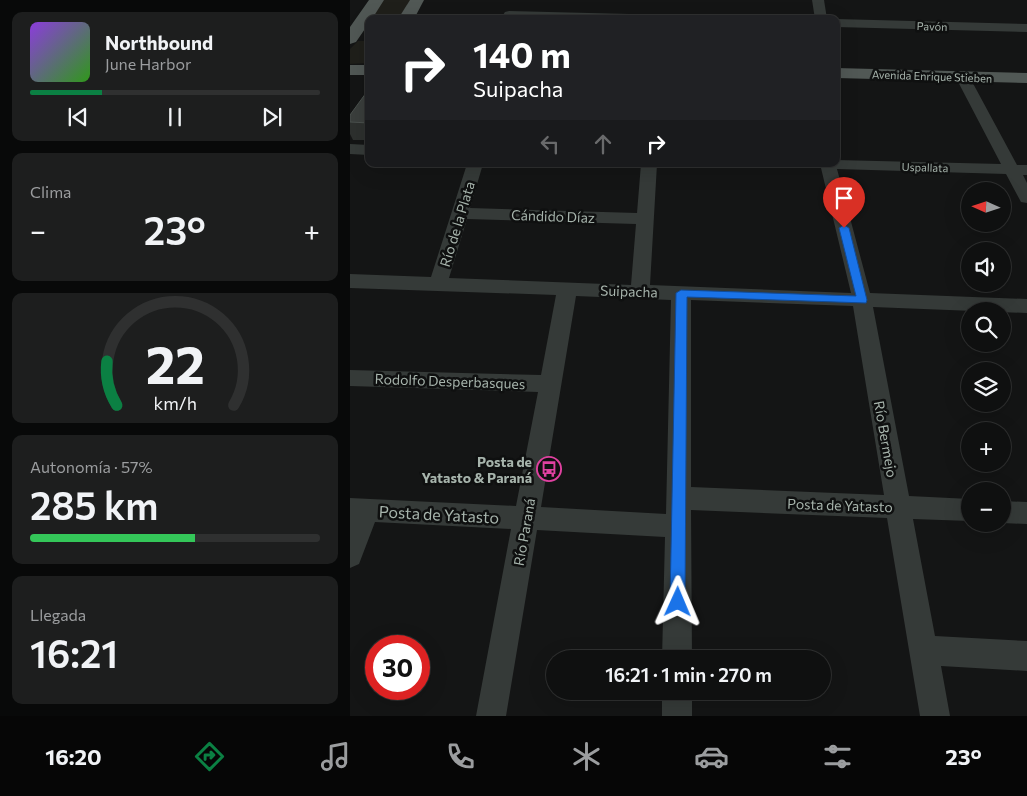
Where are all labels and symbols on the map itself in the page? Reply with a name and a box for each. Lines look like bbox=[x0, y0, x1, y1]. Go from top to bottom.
street label: Pavón bbox=[916, 19, 948, 33]
street label: Avenida Enrique Stieben bbox=[872, 67, 992, 85]
street label: Uspallata bbox=[901, 160, 949, 174]
pin bbox=[823, 177, 865, 228]
street label: Río de la Plata bbox=[436, 179, 478, 269]
north arrow bbox=[961, 182, 1011, 232]
street label: Cándido Díaz bbox=[511, 206, 595, 226]
street label: Suipacha bbox=[600, 282, 658, 300]
street label: Rodolfo Desperbasques bbox=[374, 370, 526, 392]
street label: Río Bermejo bbox=[871, 399, 901, 479]
place label: Posta de Yatasto & Paraná bbox=[422, 453, 532, 486]
bus stop icon: Posta de Yatasto & Paraná bbox=[536, 456, 562, 482]
street label: Posta de Yatasto bbox=[787, 495, 893, 515]
street label: Río Paraná bbox=[510, 497, 538, 567]
street label: Posta de Yatasto bbox=[378, 501, 500, 527]
position arrow bbox=[651, 575, 703, 627]
speed limit sign: 30 bbox=[365, 635, 430, 700]

